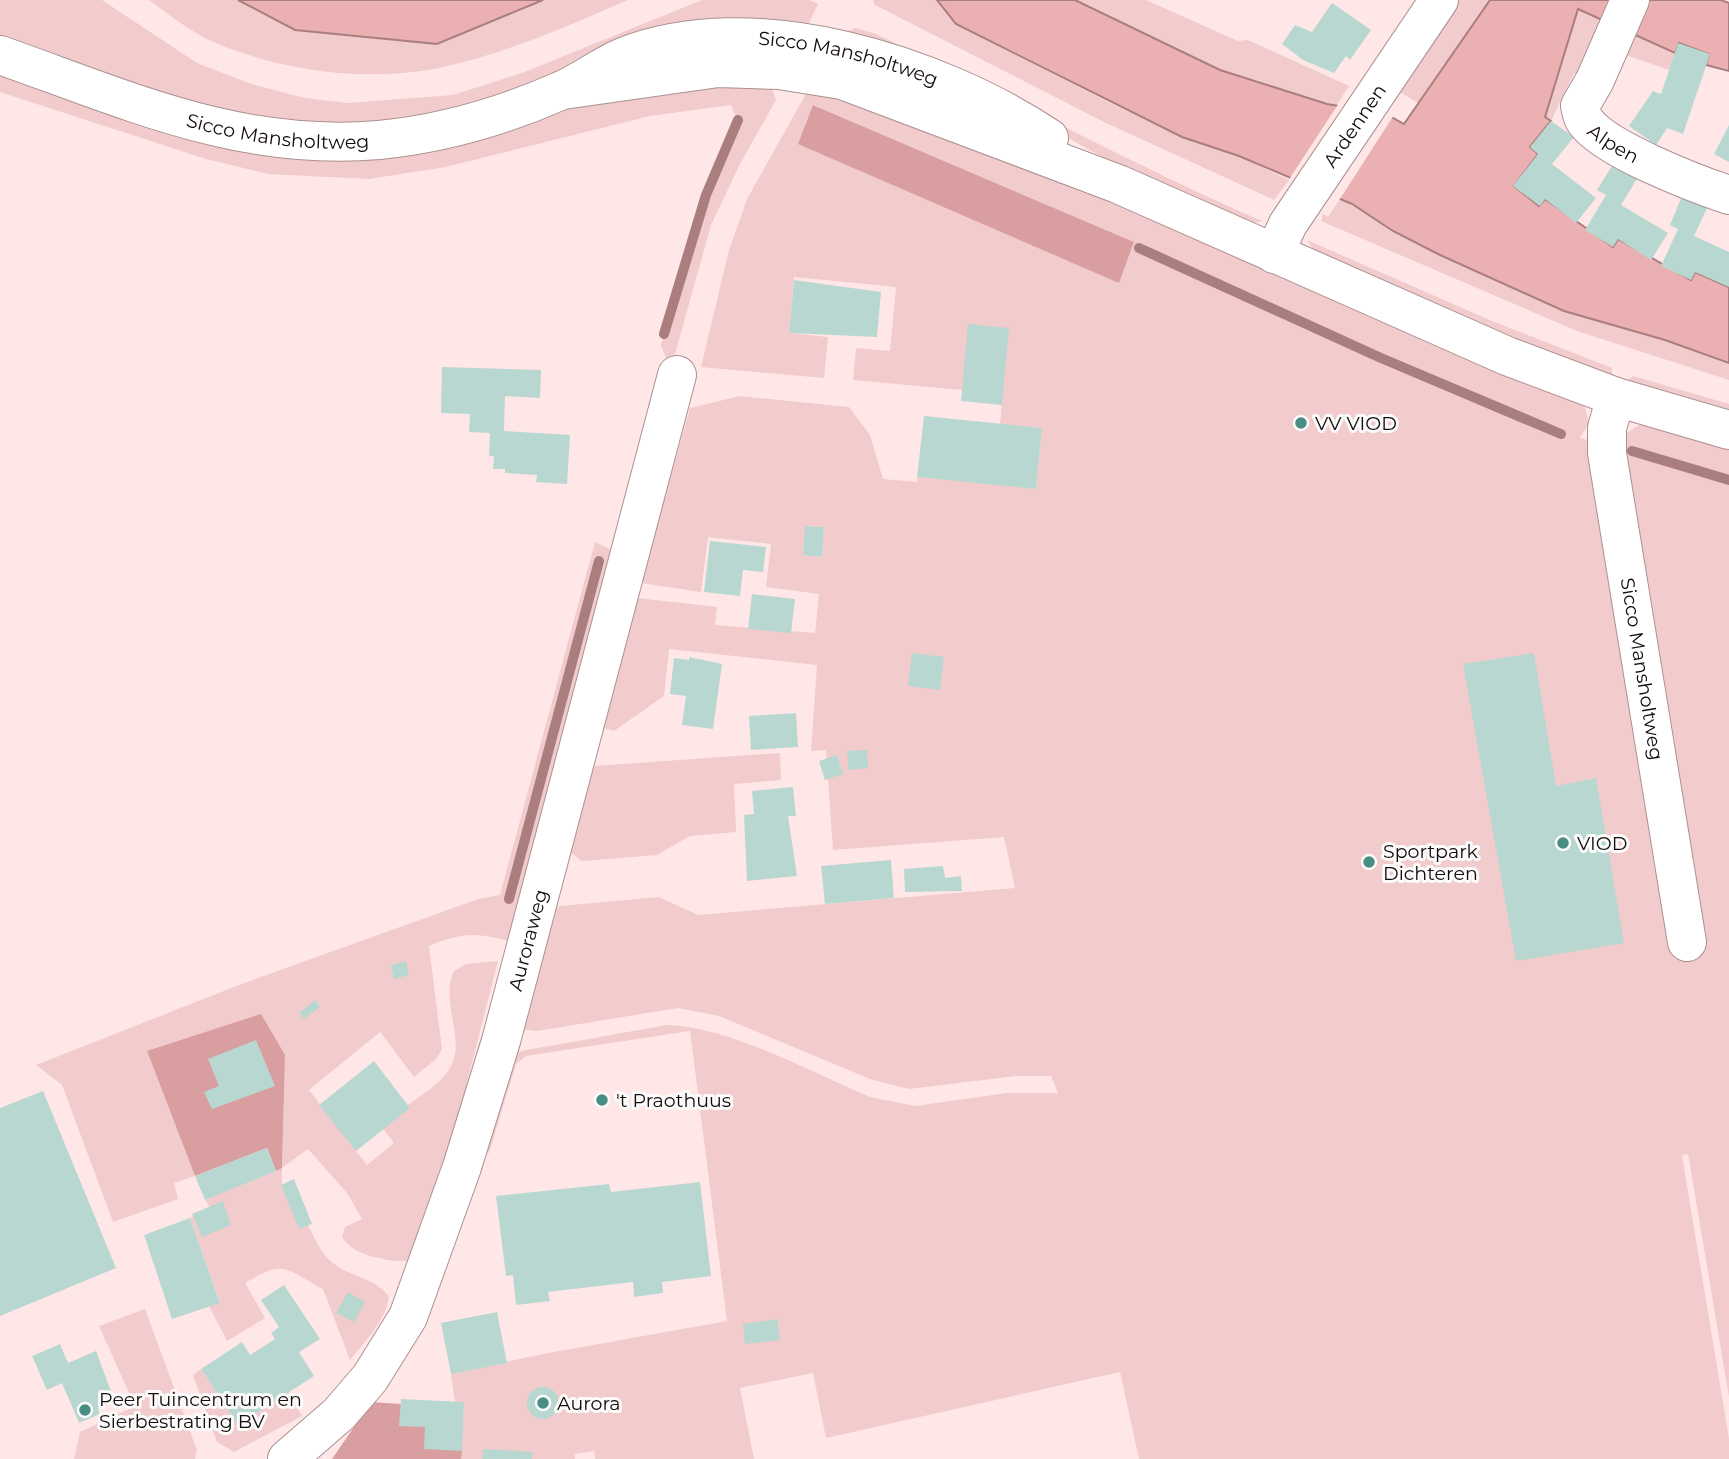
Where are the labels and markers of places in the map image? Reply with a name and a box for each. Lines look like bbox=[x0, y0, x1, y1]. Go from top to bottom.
place label: VV VIOD bbox=[1315, 412, 1397, 435]
marker: VV VIOD bbox=[1293, 415, 1309, 431]
place label: VIOD bbox=[1577, 832, 1627, 855]
marker: VIOD bbox=[1555, 835, 1571, 851]
place label: Sportpark Dichteren bbox=[1383, 840, 1479, 885]
marker: Sportpark Dichteren bbox=[1361, 854, 1377, 870]
place label: 't Praothuus bbox=[616, 1089, 731, 1112]
marker: 't Praothuus bbox=[594, 1092, 610, 1108]
place label: Peer Tuincentrum en Sierbestrating BV bbox=[99, 1388, 302, 1433]
place label: Aurora bbox=[557, 1392, 621, 1415]
marker: Aurora bbox=[535, 1395, 551, 1411]
marker: Peer Tuincentrum en Sierbestrating BV bbox=[77, 1402, 93, 1418]

